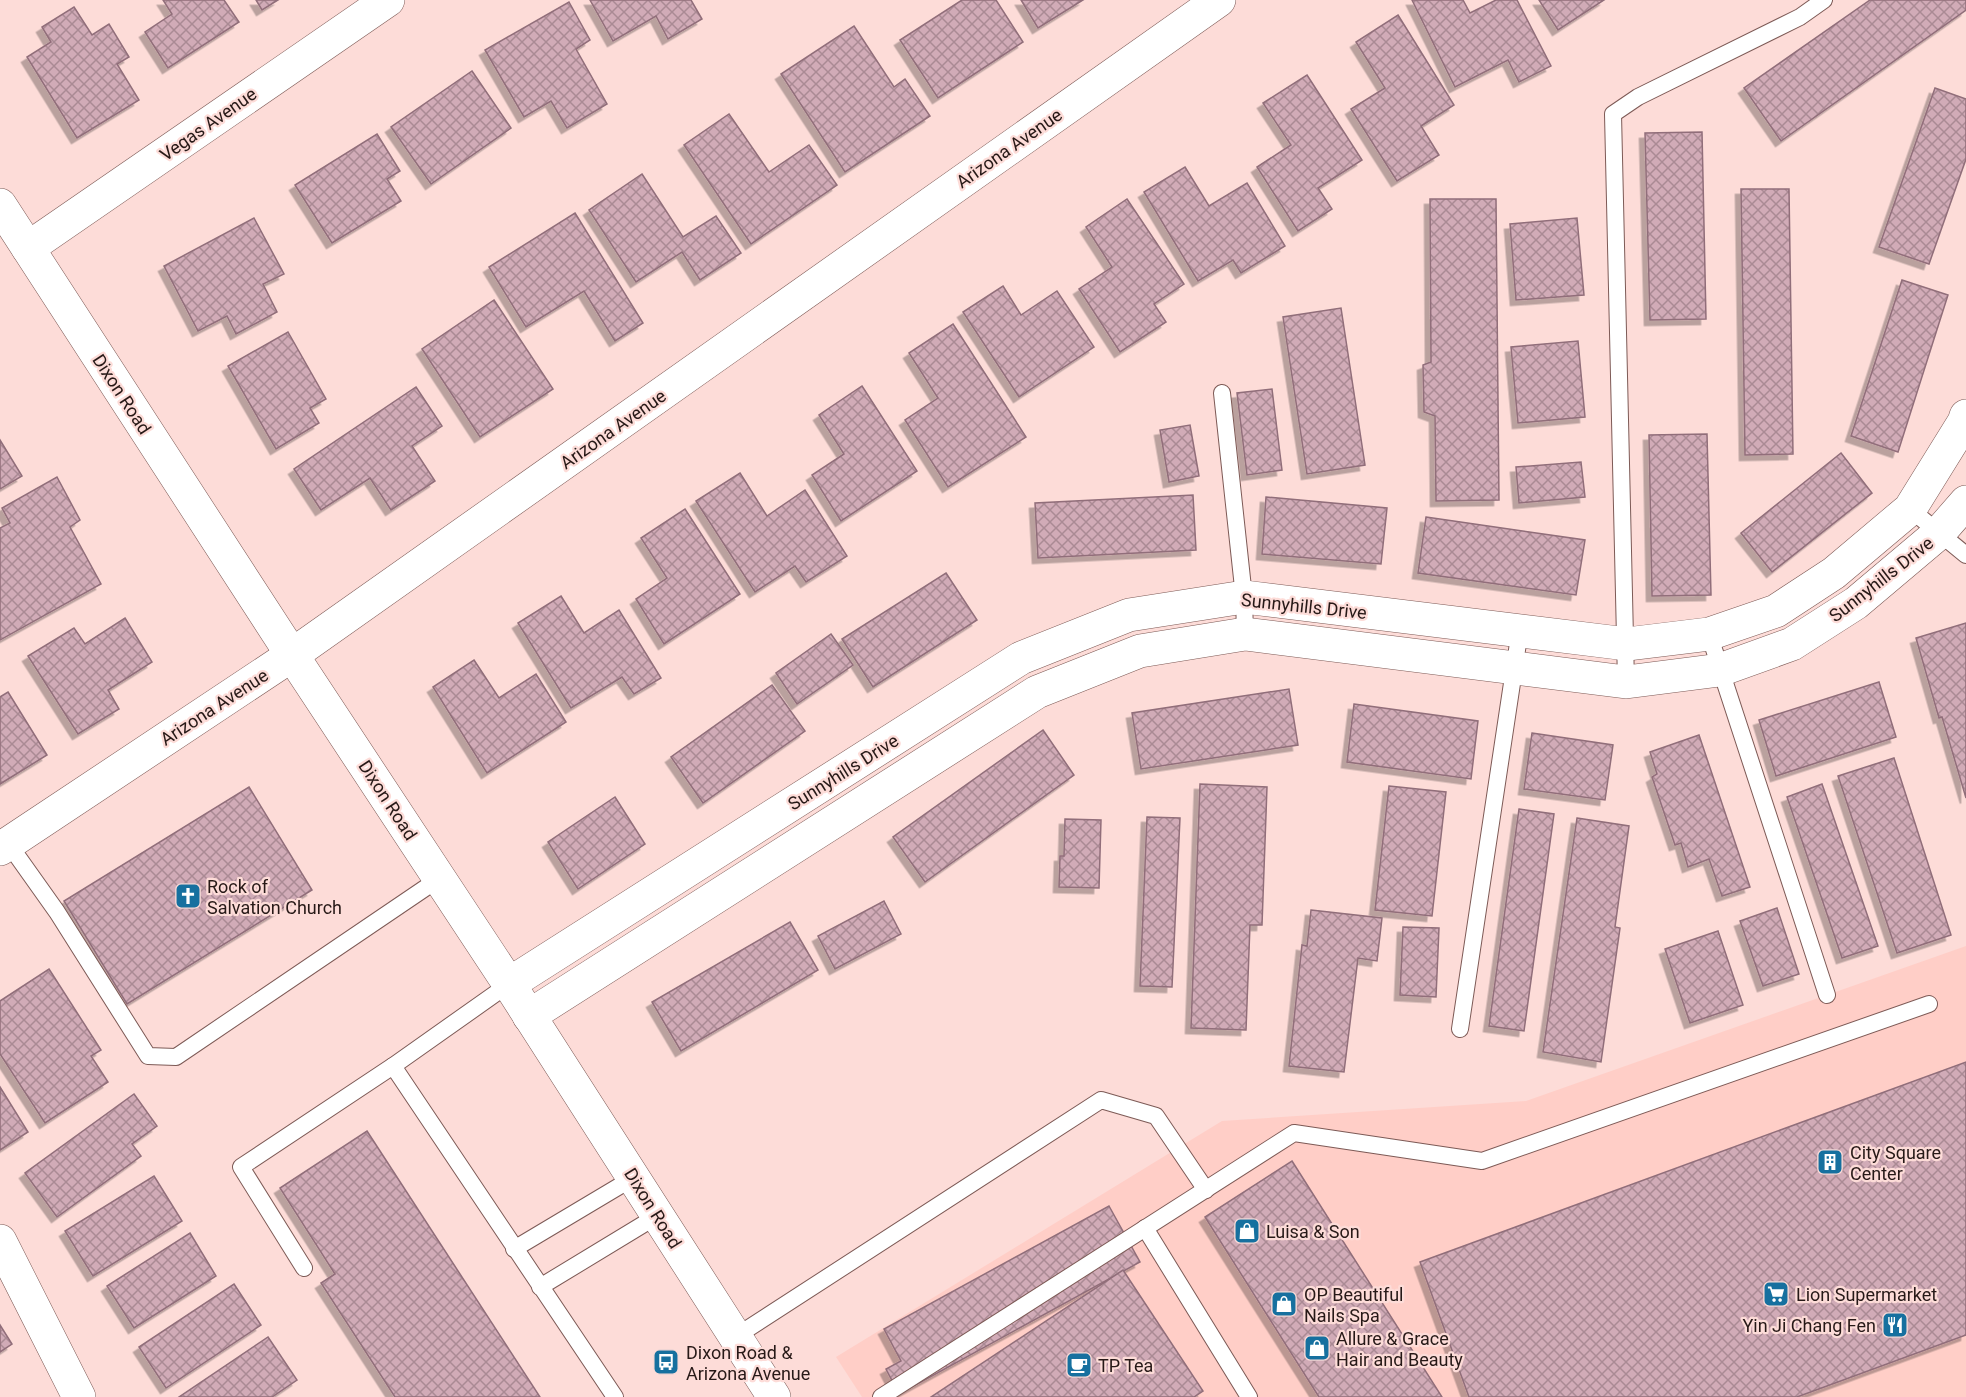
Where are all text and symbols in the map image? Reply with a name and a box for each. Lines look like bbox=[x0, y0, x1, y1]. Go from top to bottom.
street label: Vegas Avenue bbox=[156, 83, 260, 165]
street label: Arizona Avenue bbox=[952, 104, 1066, 192]
street label: Dixon Road bbox=[88, 350, 156, 438]
street label: Arizona Avenue bbox=[556, 385, 670, 473]
street label: Sunnyhills Drive bbox=[1825, 532, 1937, 626]
street label: Sunnyhills Drive bbox=[1240, 589, 1368, 623]
street label: Arizona Avenue bbox=[156, 664, 272, 750]
street label: Sunnyhills Drive bbox=[784, 730, 902, 814]
street label: Dixon Road bbox=[354, 756, 422, 844]
place label: Rock of Salvation Church bbox=[207, 876, 342, 918]
church icon: Rock of Salvation Church bbox=[173, 881, 203, 911]
place label: City Square Center bbox=[1850, 1142, 1941, 1184]
building icon: City Square Center bbox=[1815, 1147, 1845, 1177]
street label: Dixon Road bbox=[620, 1164, 686, 1252]
shop icon: Luisa & Son bbox=[1232, 1216, 1262, 1246]
place label: Luisa & Son bbox=[1266, 1221, 1360, 1242]
supermarket icon: Lion Supermarket bbox=[1761, 1279, 1791, 1309]
place label: OP Beautiful Nails Spa bbox=[1304, 1284, 1404, 1326]
place label: Lion Supermarket bbox=[1796, 1284, 1937, 1305]
shop icon: OP Beautiful Nails Spa bbox=[1269, 1289, 1299, 1319]
restaurant icon: Yin Ji Chang Fen bbox=[1880, 1310, 1910, 1340]
place label: Yin Ji Chang Fen bbox=[1742, 1315, 1876, 1336]
place label: Allure & Grace Hair and Beauty bbox=[1336, 1328, 1463, 1370]
shop icon: Allure & Grace Hair and Beauty bbox=[1302, 1333, 1332, 1363]
place label: Dixon Road & Arizona Avenue bbox=[686, 1342, 810, 1384]
bus stop icon: Dixon Road & Arizona Avenue bbox=[651, 1347, 681, 1377]
cafe icon: TP Tea bbox=[1064, 1350, 1094, 1380]
place label: TP Tea bbox=[1098, 1355, 1153, 1376]

